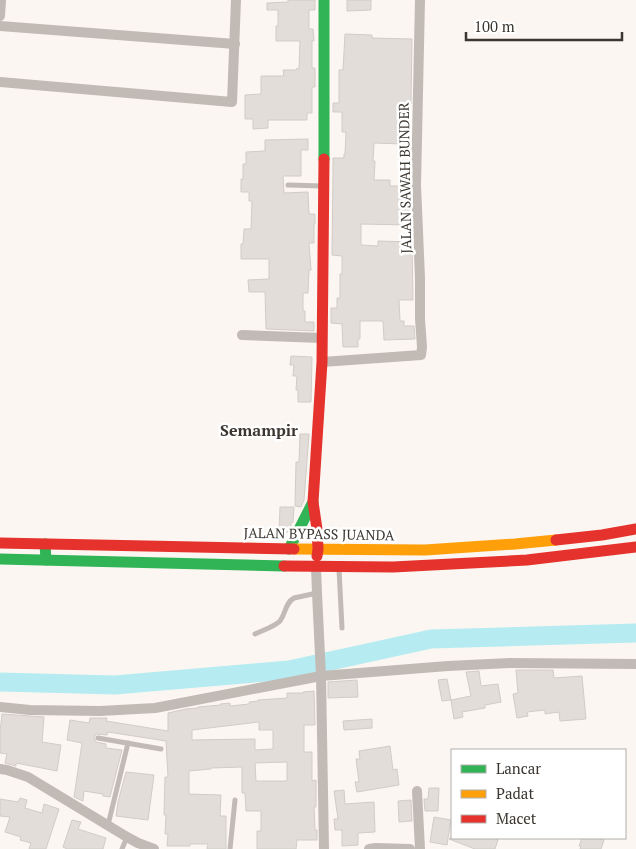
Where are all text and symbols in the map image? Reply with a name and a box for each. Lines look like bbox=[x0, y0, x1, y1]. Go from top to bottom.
scale bar bbox=[466, 10, 622, 42]
text: 100 m bbox=[474, 16, 515, 36]
street label: JALAN SAWAH BUNDER bbox=[394, 102, 415, 254]
district label: Semampir bbox=[220, 419, 298, 441]
street label: JALAN BYPASS JUANDA bbox=[243, 523, 395, 544]
legend bbox=[451, 749, 626, 839]
text: Lancar bbox=[496, 758, 541, 778]
text: Padat bbox=[496, 783, 534, 803]
text: Macet bbox=[496, 808, 537, 828]

